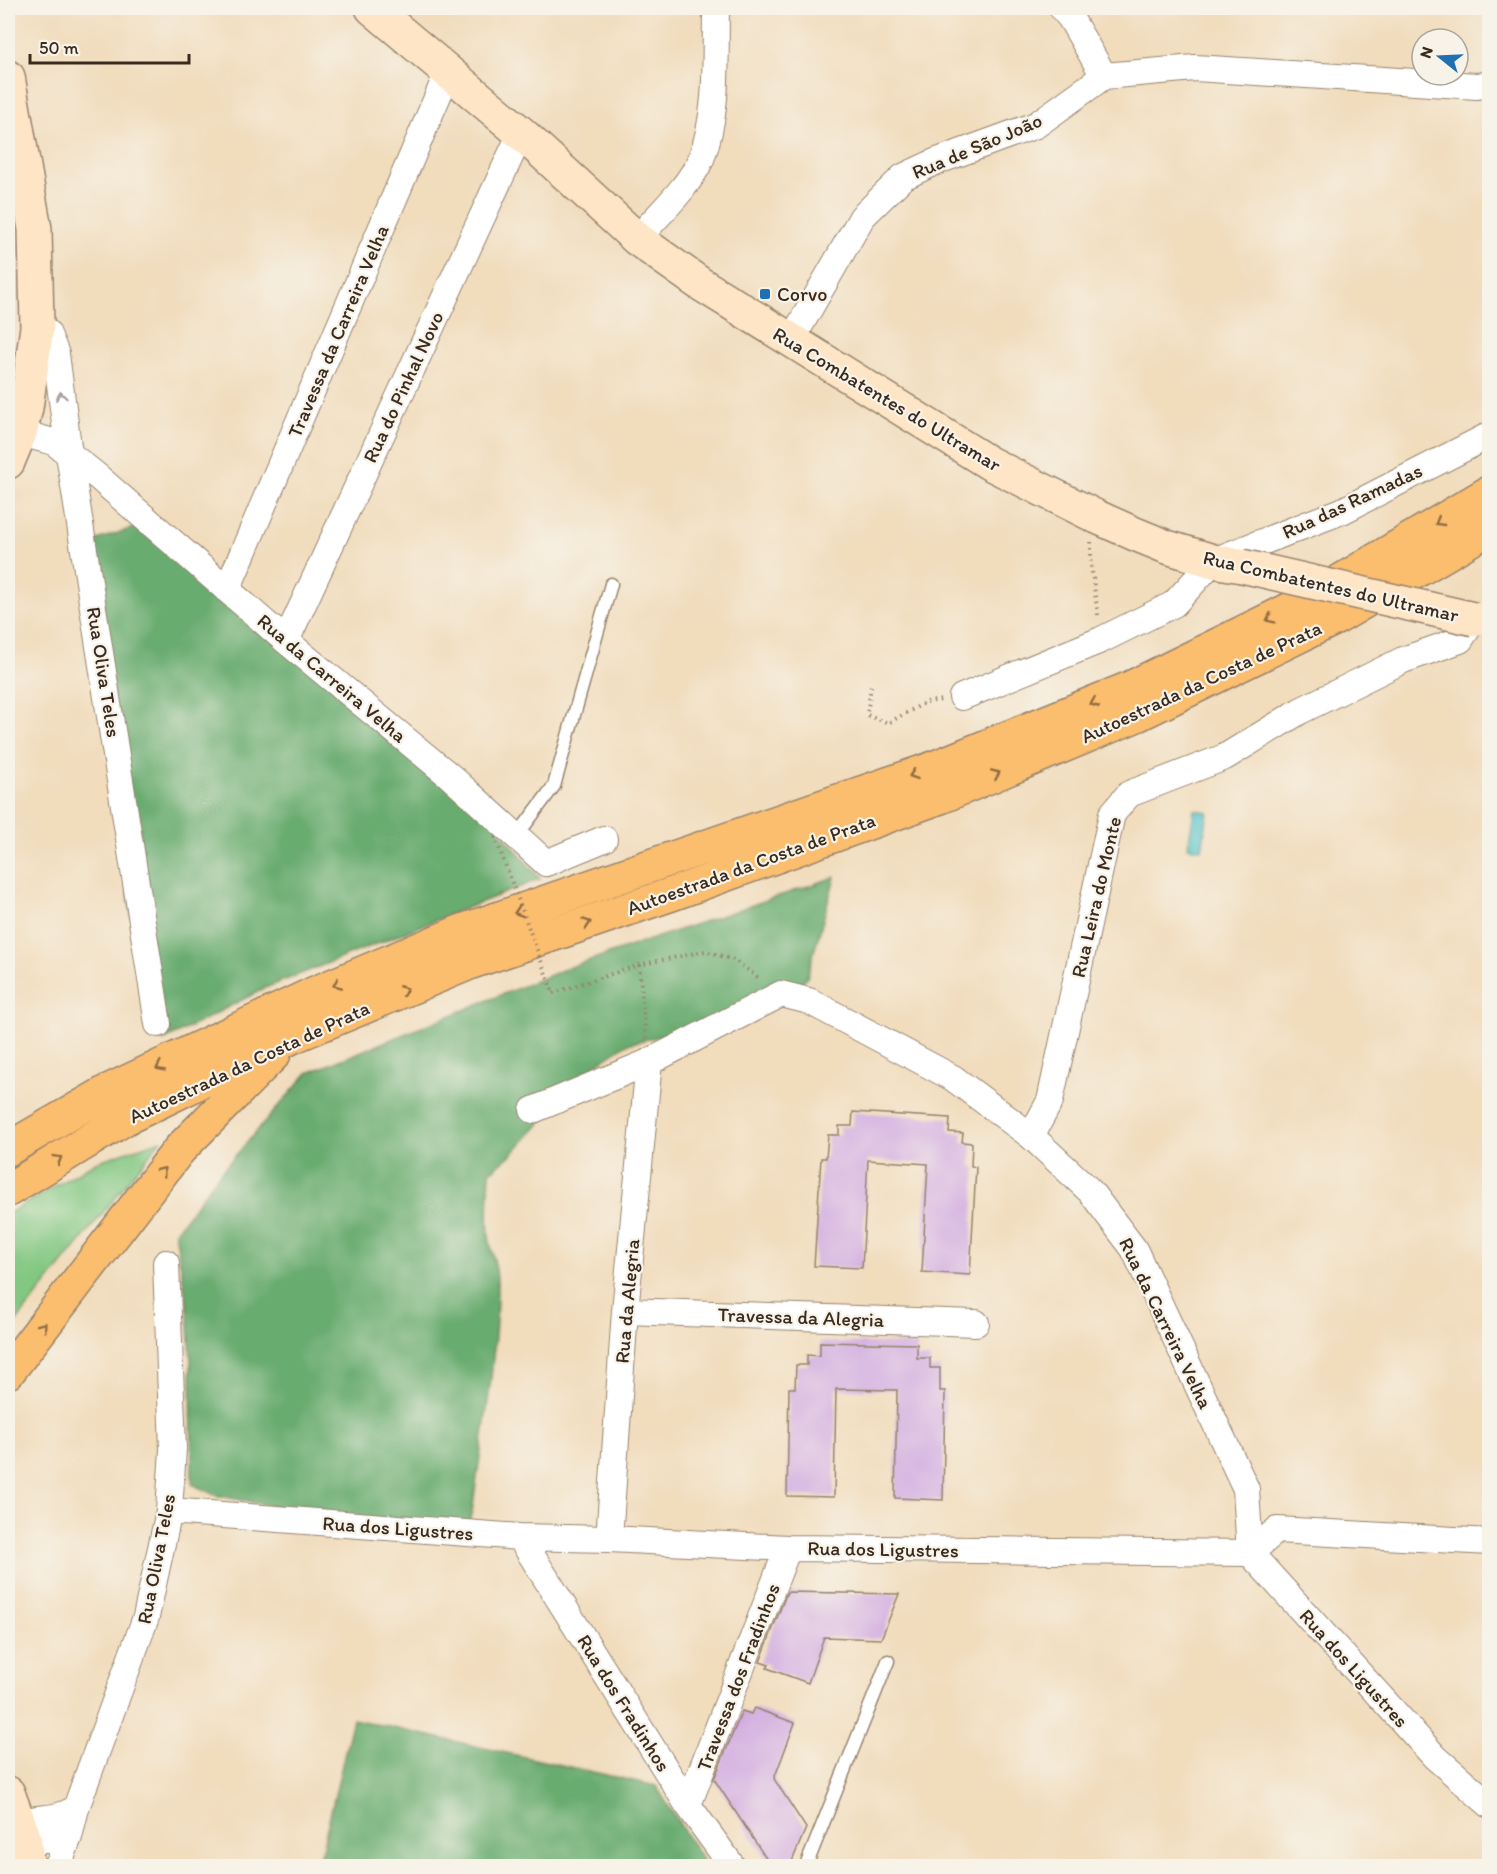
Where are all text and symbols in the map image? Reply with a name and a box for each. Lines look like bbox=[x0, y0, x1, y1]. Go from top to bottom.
scale bar bbox=[30, 27, 189, 65]
north arrow bbox=[1410, 27, 1470, 87]
text: 50 m bbox=[39, 37, 79, 59]
text: N bbox=[1416, 44, 1437, 61]
street label: Rua de São João bbox=[908, 108, 1046, 184]
street label: Travessa da Carreira Velha bbox=[282, 220, 394, 441]
place label: Corvo bbox=[777, 282, 827, 306]
marker: Corvo bbox=[758, 287, 772, 301]
street label: Rua do Pinhal Novo bbox=[357, 308, 449, 466]
street label: Rua Combatentes do Ultramar bbox=[769, 321, 1005, 477]
one-way arrow bbox=[56, 391, 68, 401]
street label: Rua das Ramadas bbox=[1278, 458, 1426, 544]
one-way arrow bbox=[1435, 514, 1445, 526]
street label: Rua Combatentes do Ultramar bbox=[1201, 545, 1461, 627]
street label: Rua Oliva Teles bbox=[82, 605, 126, 739]
street label: Rua da Carreira Velha bbox=[252, 609, 412, 748]
one-way arrow bbox=[1266, 612, 1277, 623]
street label: Autoestrada da Costa de Prata bbox=[1077, 616, 1325, 748]
one-way arrow bbox=[1090, 696, 1101, 708]
one-way arrow bbox=[908, 767, 919, 780]
one-way arrow bbox=[990, 769, 1001, 781]
street label: Autoestrada da Costa de Prata bbox=[624, 808, 879, 920]
street label: Rua Leira do Monte bbox=[1066, 814, 1126, 980]
one-way arrow bbox=[513, 904, 524, 917]
one-way arrow bbox=[581, 917, 592, 930]
one-way arrow bbox=[332, 977, 343, 989]
one-way arrow bbox=[398, 985, 409, 997]
street label: Autoestrada da Costa de Prata bbox=[125, 996, 373, 1128]
one-way arrow bbox=[156, 1059, 167, 1071]
one-way arrow bbox=[52, 1155, 62, 1167]
one-way arrow bbox=[155, 1167, 166, 1178]
street label: Rua da Carreira Velha bbox=[1114, 1233, 1218, 1413]
street label: Rua da Alegria bbox=[610, 1237, 644, 1364]
street label: Travessa da Alegria bbox=[717, 1302, 885, 1332]
one-way arrow bbox=[36, 1321, 47, 1332]
street label: Rua Oliva Teles bbox=[132, 1492, 180, 1626]
street label: Rua dos Ligustres bbox=[322, 1511, 474, 1545]
street label: Rua dos Ligustres bbox=[807, 1536, 959, 1562]
street label: Travessa dos Fradinhos bbox=[691, 1580, 785, 1774]
street label: Rua dos Ligustres bbox=[1294, 1604, 1414, 1732]
street label: Rua dos Fradinhos bbox=[572, 1630, 676, 1776]

